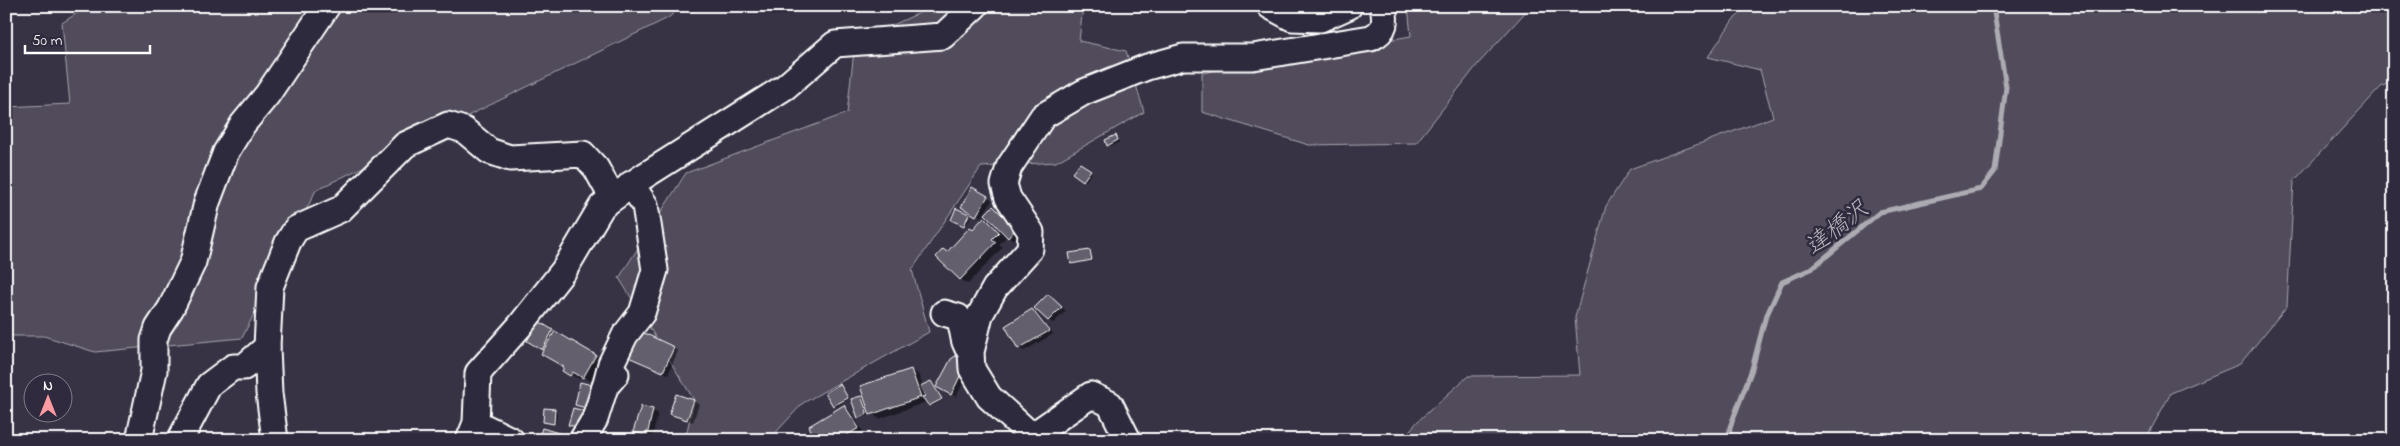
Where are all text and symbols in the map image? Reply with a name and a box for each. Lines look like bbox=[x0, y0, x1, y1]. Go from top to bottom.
scale bar bbox=[25, 22, 150, 54]
text: 50 m bbox=[32, 30, 63, 52]
water label: 達橋沢 bbox=[1798, 192, 1877, 265]
north arrow bbox=[22, 374, 72, 424]
text: N bbox=[43, 376, 53, 397]

